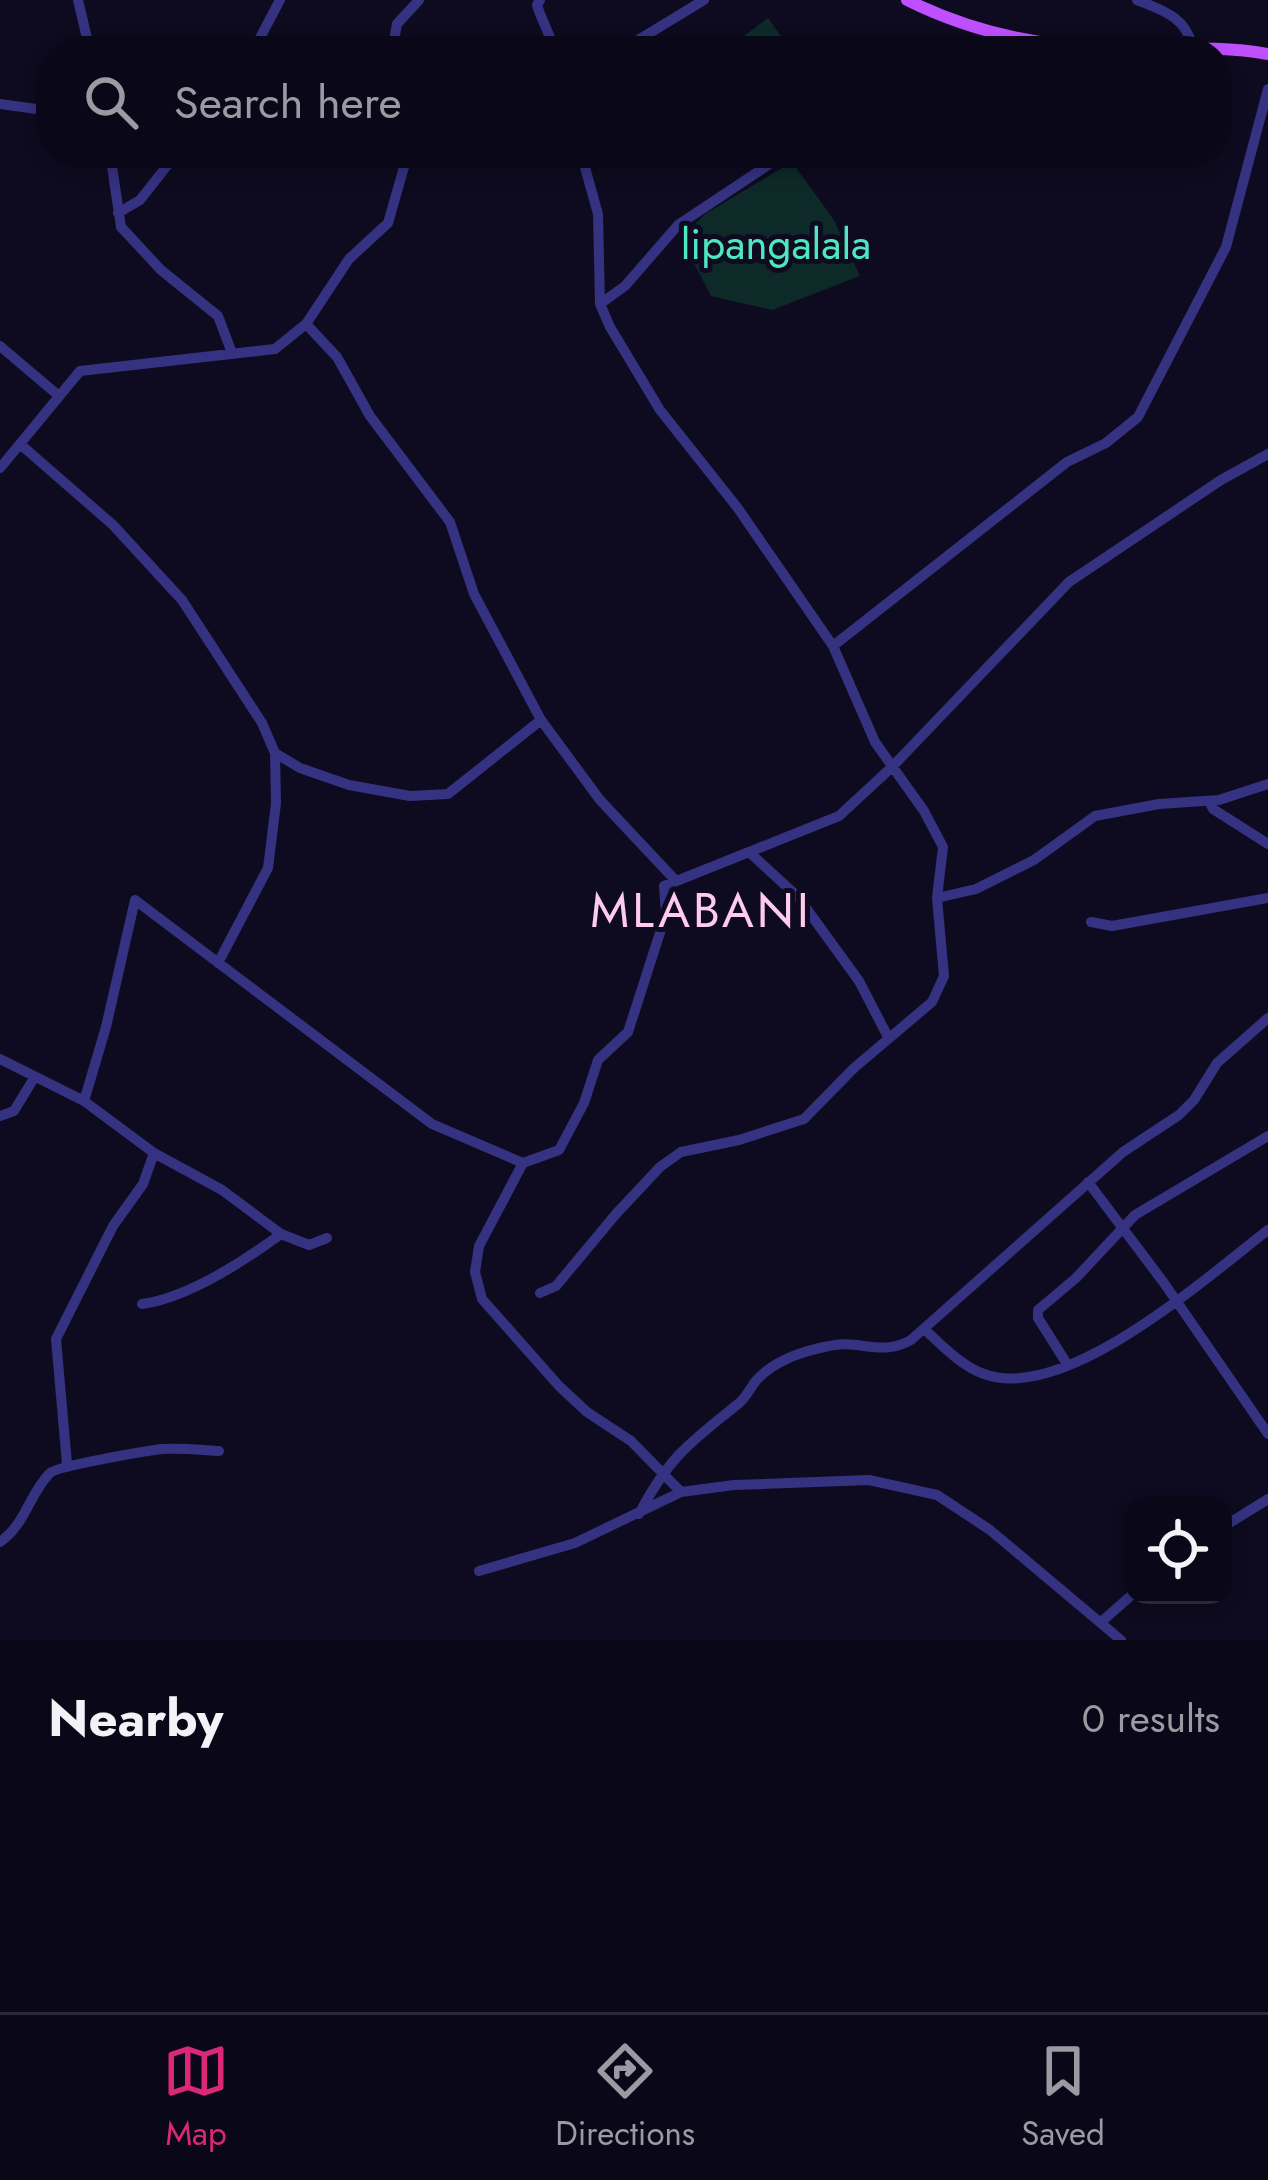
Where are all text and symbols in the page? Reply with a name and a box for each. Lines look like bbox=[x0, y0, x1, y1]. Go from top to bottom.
search box bbox=[36, 36, 1232, 168]
icon: search bbox=[78, 69, 144, 135]
text: Search here bbox=[174, 70, 402, 135]
park label: lipangalala bbox=[681, 214, 871, 275]
district label: MLABANI bbox=[590, 876, 812, 945]
map controls bbox=[1124, 1496, 1232, 1604]
button: locate bbox=[1124, 1496, 1232, 1604]
text: Nearby bbox=[48, 1681, 223, 1755]
text: 0 results bbox=[1082, 1690, 1220, 1747]
tab: Map bbox=[163, 2038, 229, 2157]
tab: Directions bbox=[555, 2038, 695, 2157]
tab: Saved bbox=[1021, 2038, 1105, 2157]

